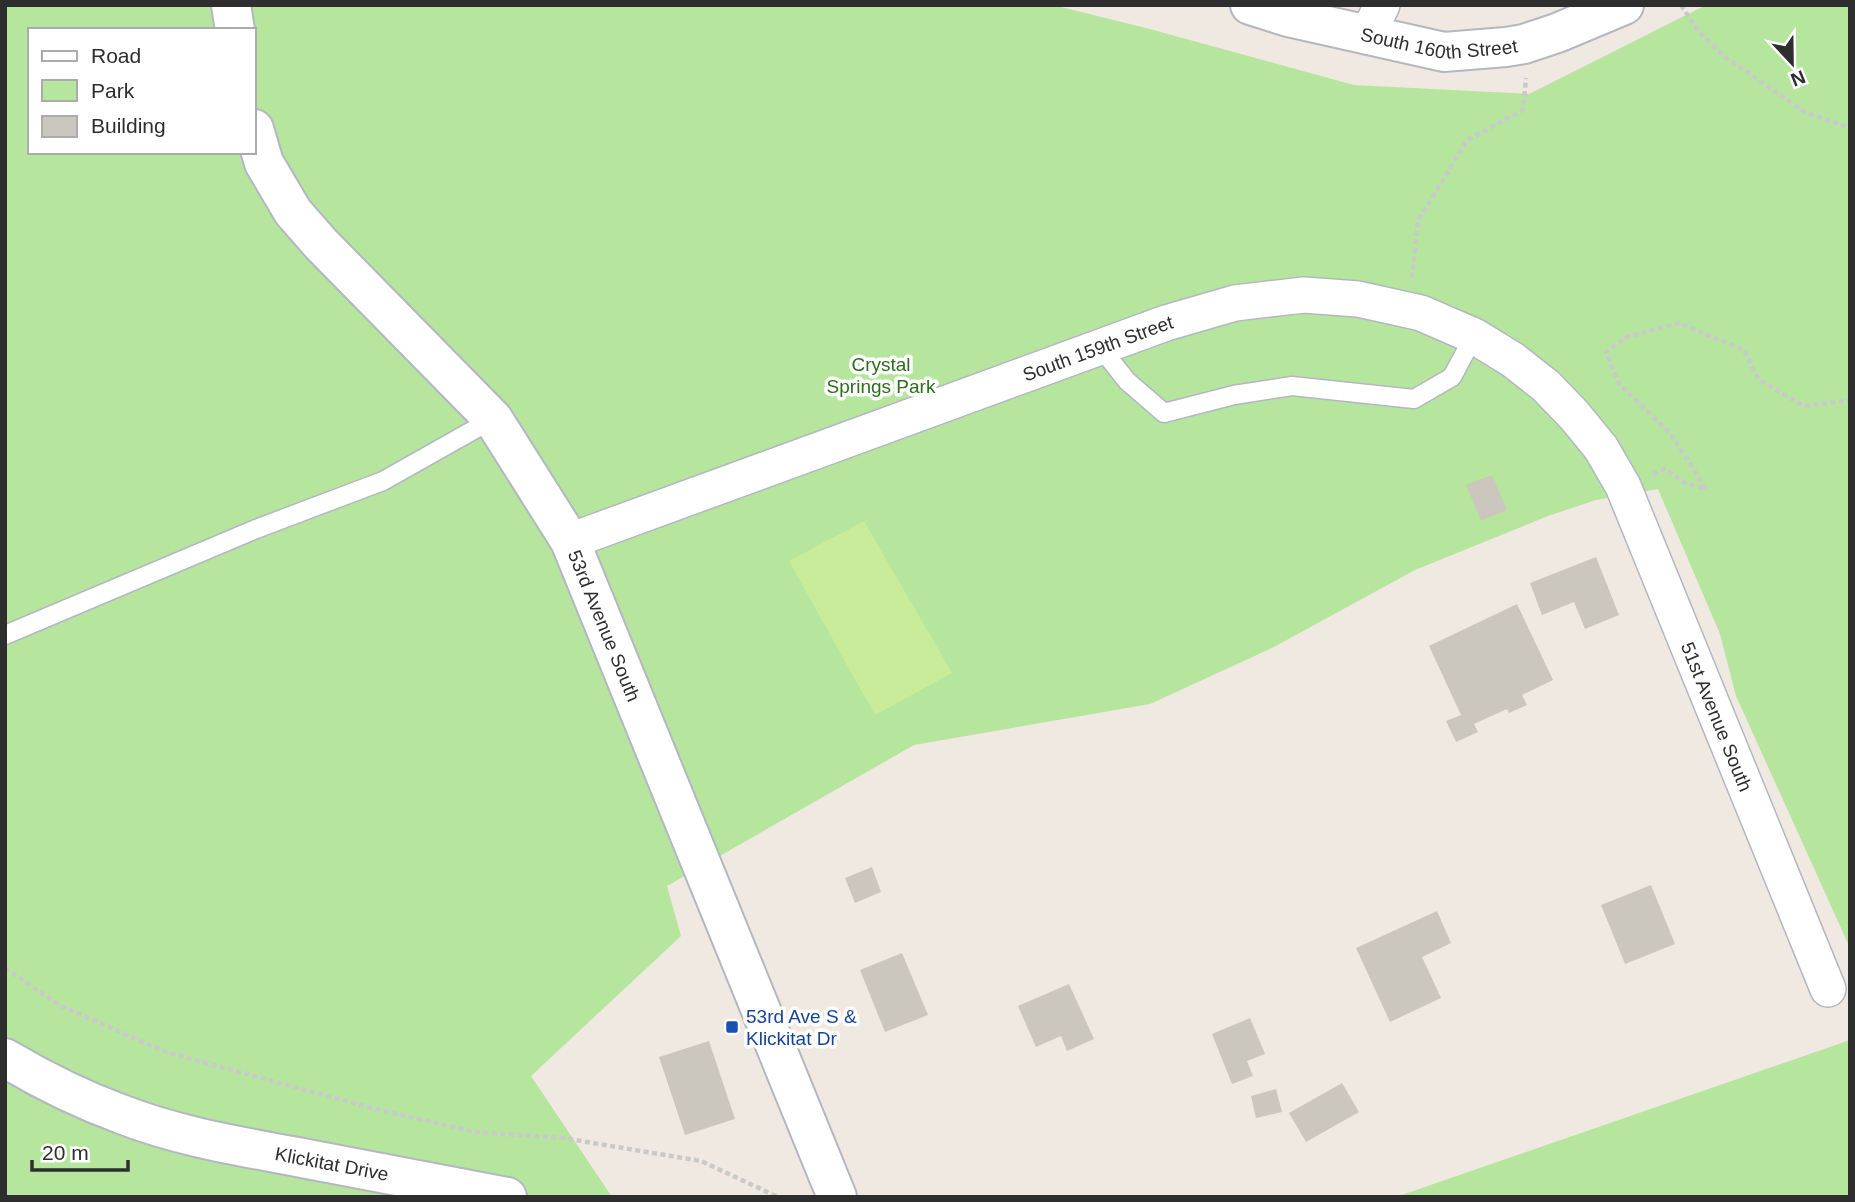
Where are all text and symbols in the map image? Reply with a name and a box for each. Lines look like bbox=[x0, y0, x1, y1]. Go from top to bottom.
street label: South 160th Street bbox=[1359, 24, 1520, 63]
legend bbox=[28, 28, 256, 154]
north arrow bbox=[1757, 28, 1827, 98]
text: Road bbox=[91, 44, 141, 67]
text: N bbox=[1788, 66, 1808, 91]
text: Park bbox=[91, 79, 135, 102]
text: Building bbox=[91, 114, 166, 137]
street label: South 159th Street bbox=[1020, 311, 1176, 386]
park label: Crystal Springs Park bbox=[827, 354, 936, 397]
street label: 53rd Avenue South bbox=[564, 547, 644, 705]
street label: 51st Avenue South bbox=[1677, 639, 1756, 794]
place label: 53rd Ave S & Klickitat Dr bbox=[746, 1006, 857, 1049]
marker: 53rd Ave S & Klickitat Dr bbox=[724, 1019, 740, 1035]
scale bar bbox=[32, 1128, 128, 1172]
text: 20 m bbox=[42, 1141, 89, 1164]
street label: Klickitat Drive bbox=[273, 1143, 390, 1185]

